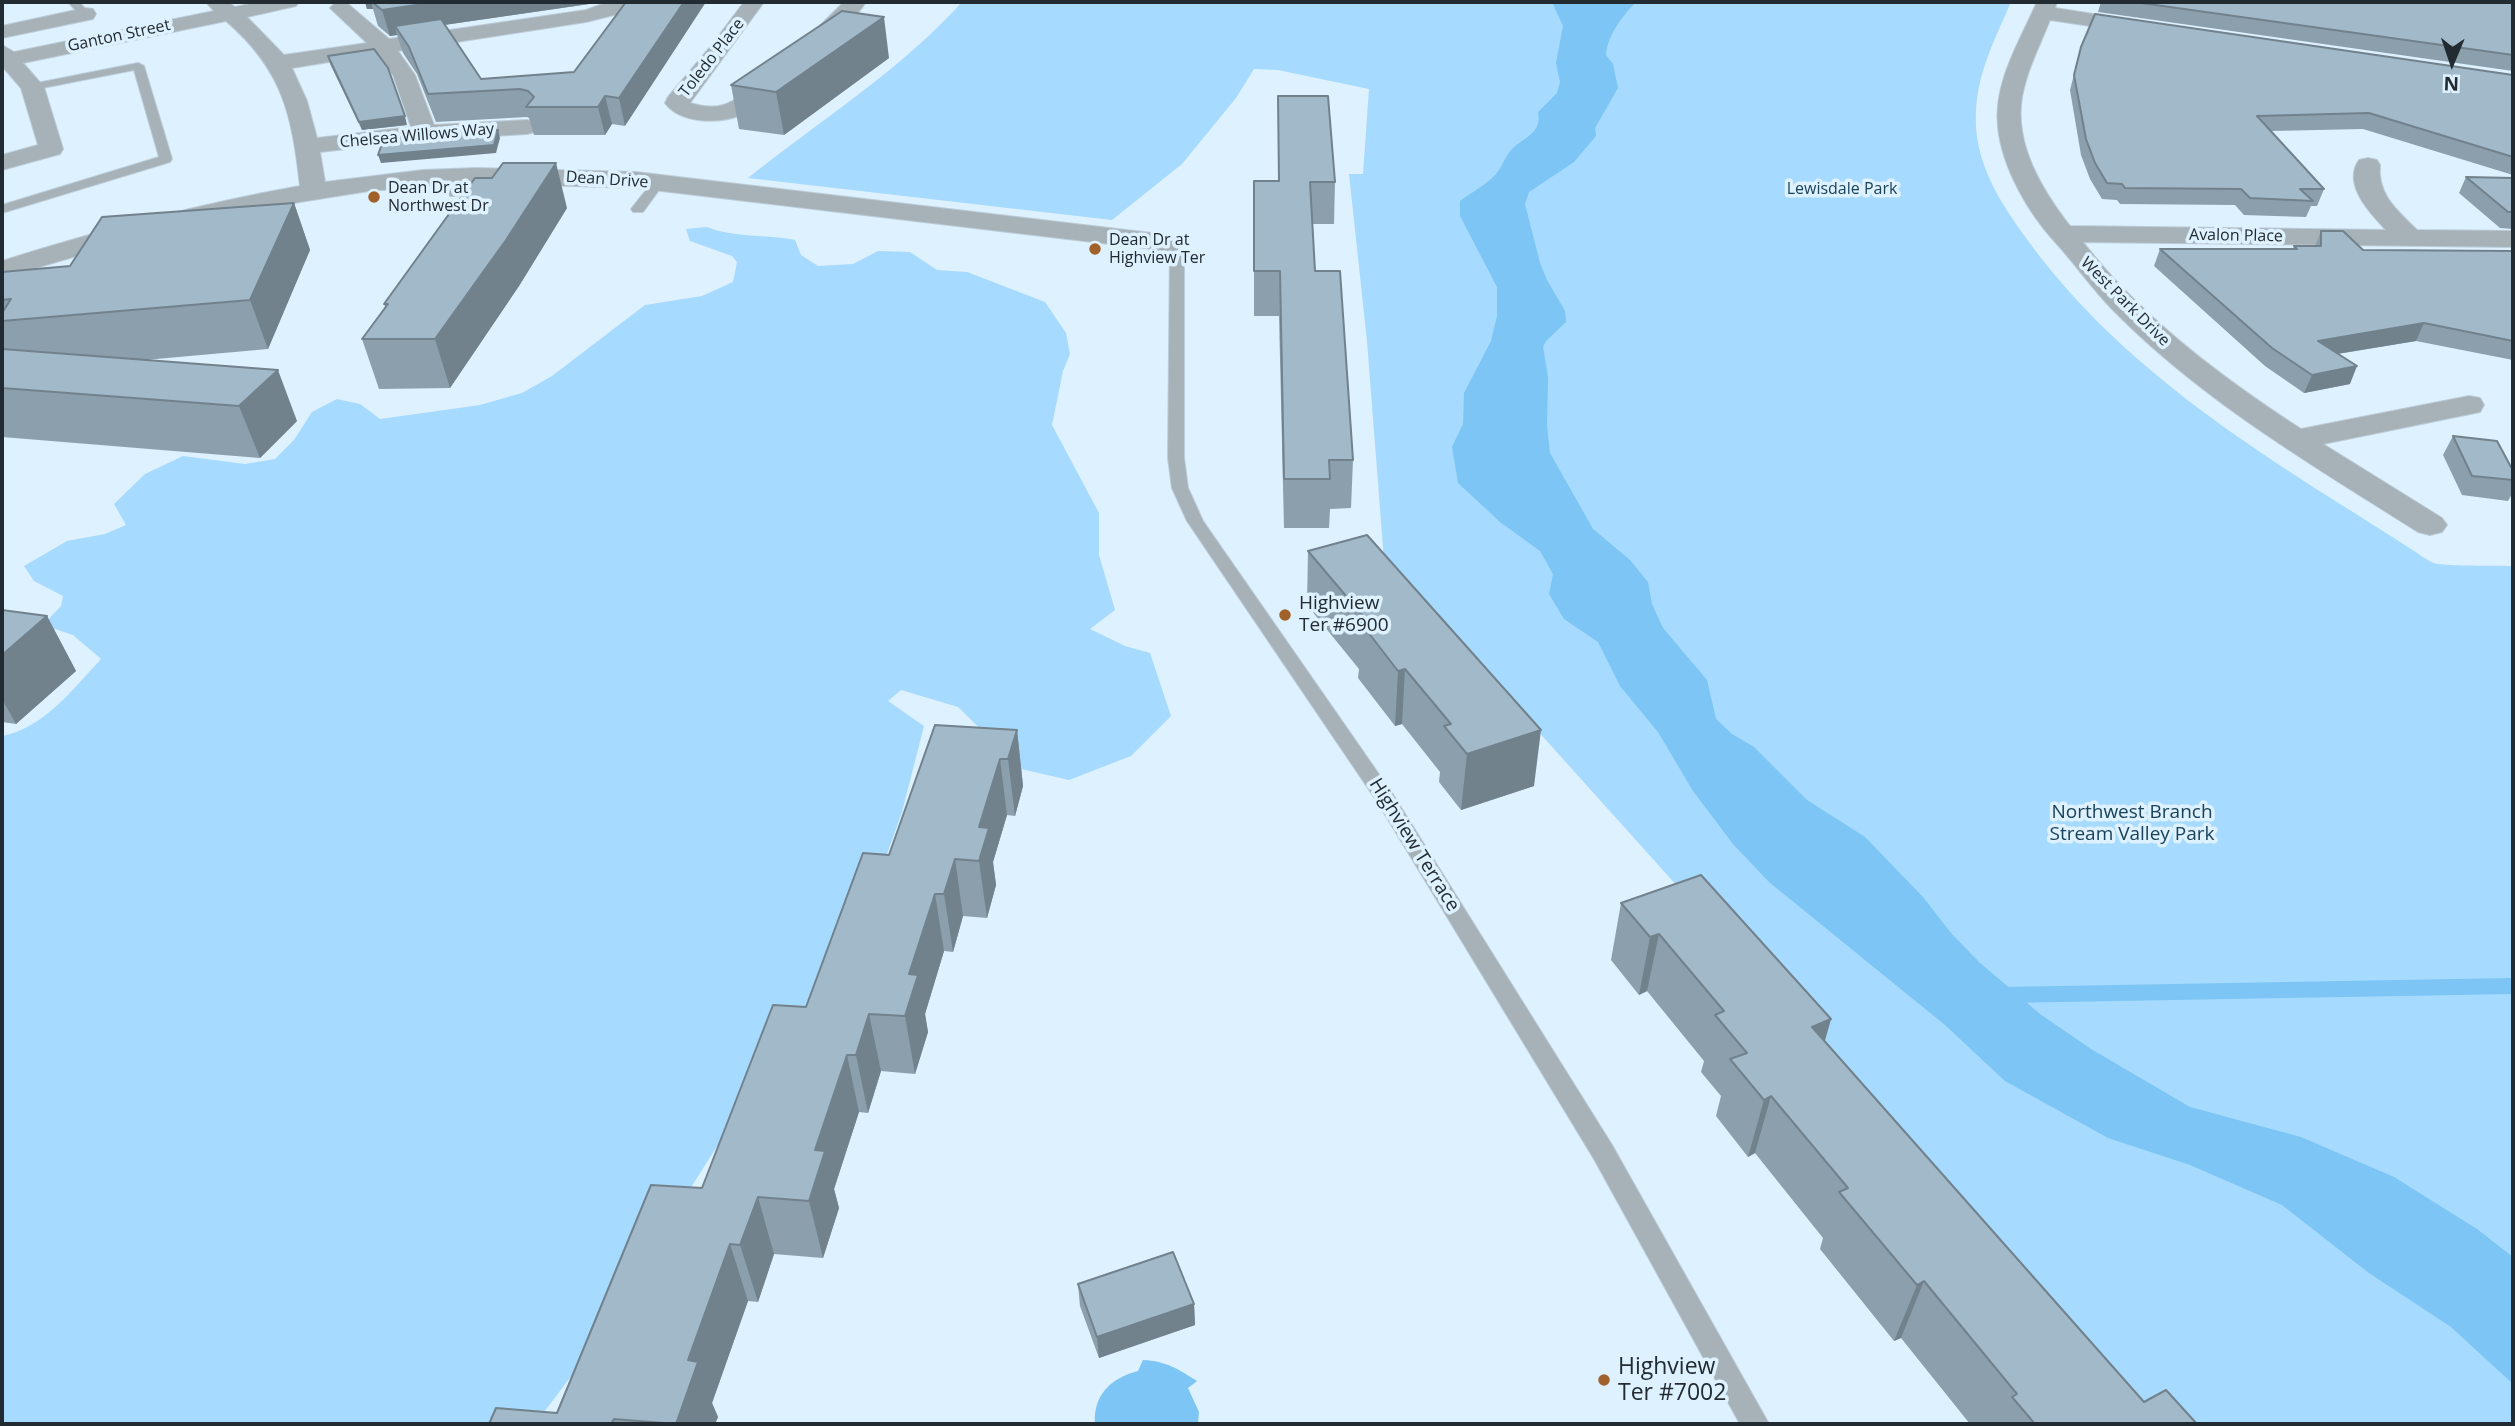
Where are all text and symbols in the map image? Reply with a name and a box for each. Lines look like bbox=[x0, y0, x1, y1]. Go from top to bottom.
street label: Toledo Place bbox=[675, 15, 749, 101]
street label: Ganton Street bbox=[66, 16, 172, 56]
north arrow bbox=[2417, 28, 2487, 98]
text: N bbox=[2443, 71, 2459, 97]
street label: Chelsea Willows Way bbox=[339, 120, 495, 152]
street label: Dean Drive bbox=[565, 168, 649, 192]
place label: Dean Dr at Northwest Dr bbox=[388, 178, 489, 216]
park label: Lewisdale Park bbox=[1787, 179, 1897, 199]
marker: Dean Dr at Northwest Dr bbox=[366, 189, 382, 205]
street label: Avalon Place bbox=[2189, 226, 2283, 246]
place label: Dean Dr at Highview Ter bbox=[1109, 230, 1205, 268]
marker: Dean Dr at Highview Ter bbox=[1087, 241, 1103, 257]
street label: West Park Drive bbox=[2076, 253, 2174, 351]
place label: Highview Ter #6900 bbox=[1299, 593, 1389, 637]
marker: Highview Ter #6900 bbox=[1277, 607, 1293, 623]
street label: Highview Terrace bbox=[1364, 774, 1464, 916]
park label: Northwest Branch Stream Valley Park bbox=[2049, 802, 2215, 846]
place label: Highview Ter #7002 bbox=[1618, 1353, 1726, 1407]
marker: Highview Ter #7002 bbox=[1596, 1372, 1612, 1388]

